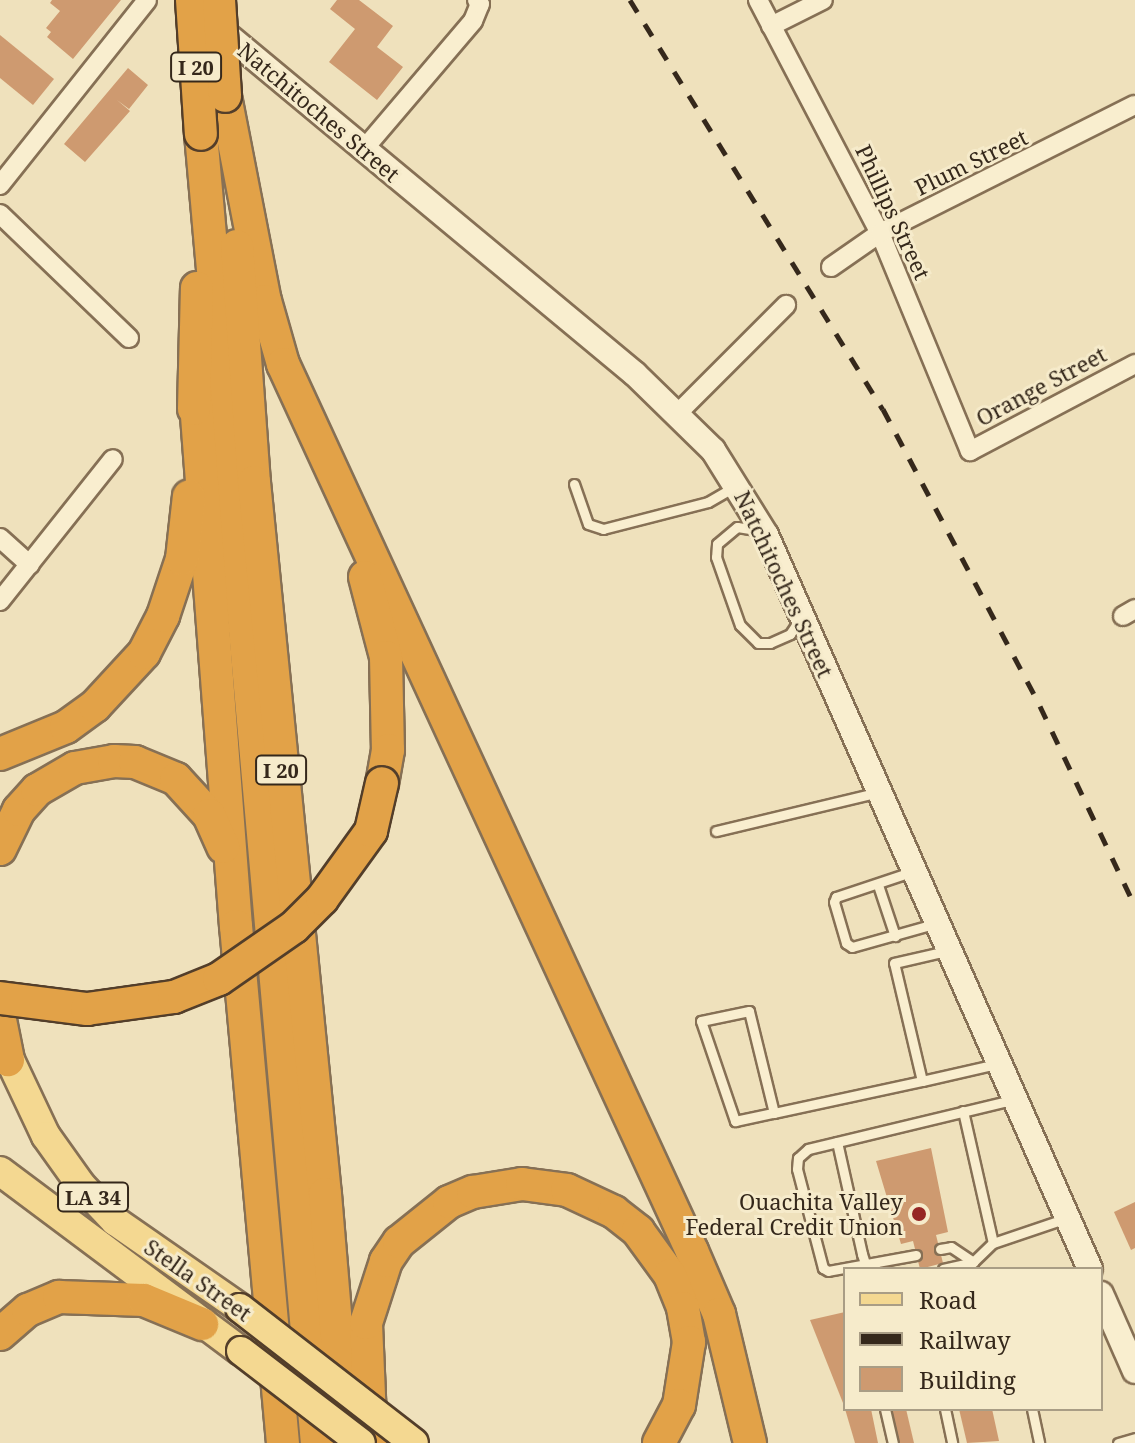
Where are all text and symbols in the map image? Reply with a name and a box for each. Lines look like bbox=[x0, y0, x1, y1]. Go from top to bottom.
street label: Natchitoches Street bbox=[233, 37, 405, 187]
road number: I 20 bbox=[170, 51, 222, 83]
street label: Plum Street bbox=[910, 123, 1032, 201]
street label: Phillips Street bbox=[850, 140, 936, 284]
street label: Orange Street bbox=[971, 341, 1111, 431]
street label: Natchitoches Street bbox=[729, 487, 839, 681]
road number: I 20 bbox=[255, 754, 307, 786]
road number: LA 34 bbox=[57, 1181, 129, 1213]
place label: Ouachita Valley Federal Credit Union bbox=[685, 1188, 903, 1240]
marker: Ouachita Valley Federal Credit Union bbox=[910, 1205, 928, 1223]
street label: Stella Street bbox=[139, 1233, 257, 1327]
legend bbox=[843, 1267, 1103, 1411]
text: Road bbox=[919, 1283, 977, 1316]
text: Railway bbox=[919, 1323, 1011, 1356]
text: Building bbox=[919, 1363, 1016, 1396]

